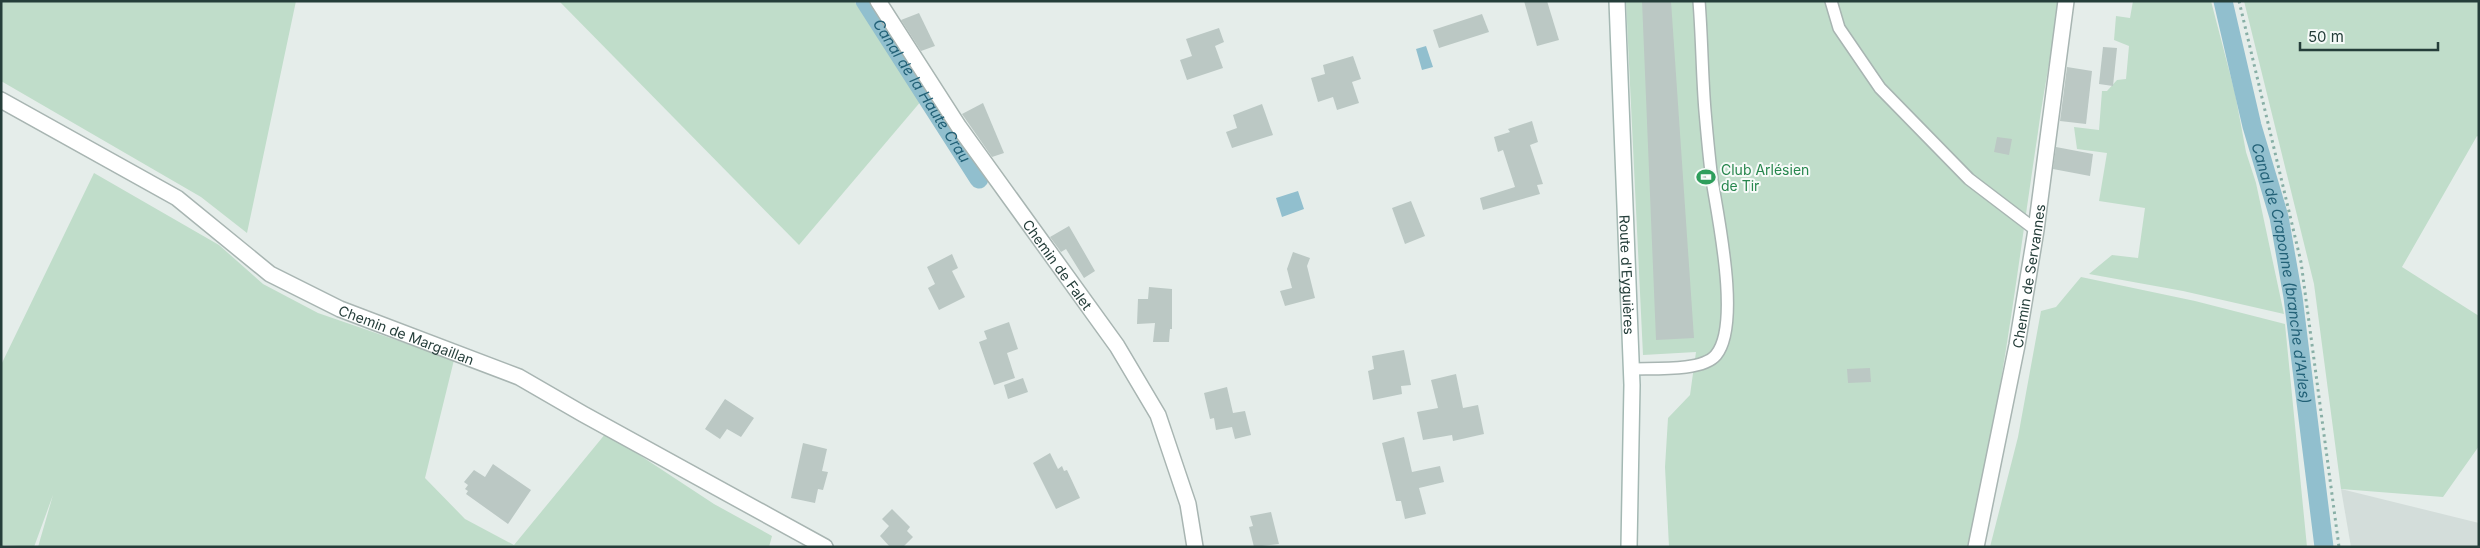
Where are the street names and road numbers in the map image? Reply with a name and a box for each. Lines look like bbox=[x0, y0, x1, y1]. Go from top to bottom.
street label: Chemin de Servannes bbox=[2008, 203, 2048, 349]
street label: Route d'Eyguières bbox=[1617, 215, 1639, 335]
street label: Chemin de Falet bbox=[1020, 216, 1096, 313]
street label: Chemin de Margaillan bbox=[336, 301, 477, 368]

